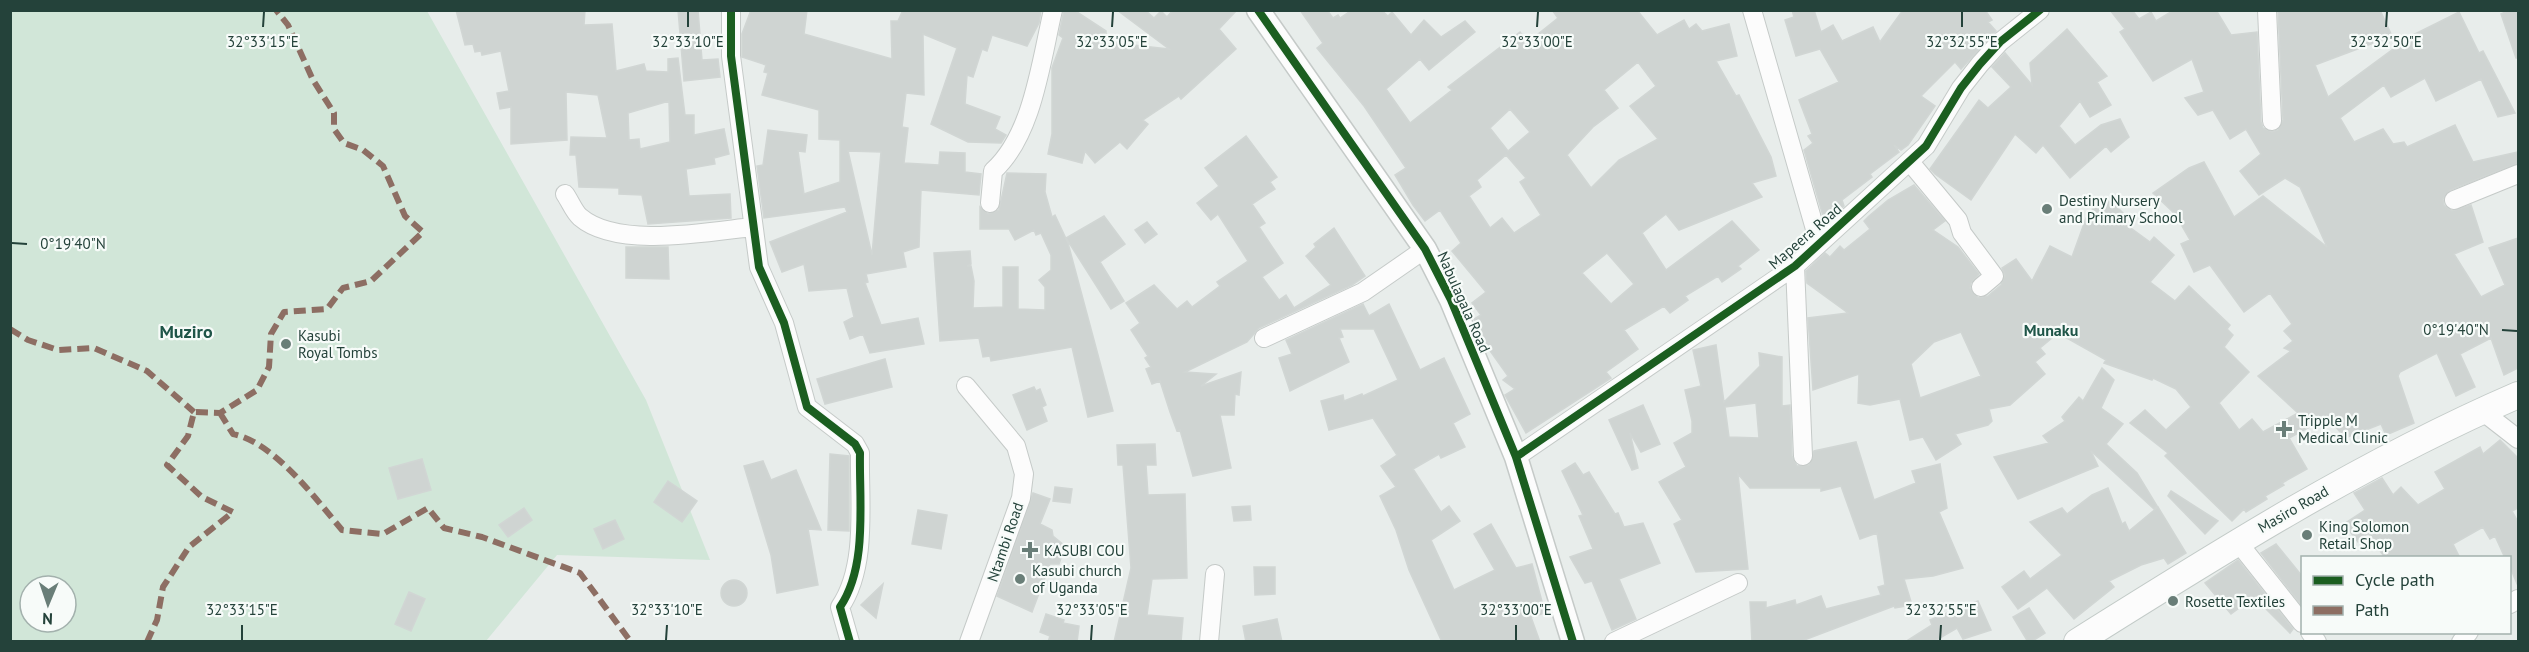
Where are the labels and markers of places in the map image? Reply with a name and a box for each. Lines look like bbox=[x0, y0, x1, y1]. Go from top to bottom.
place label: Destiny Nursery and Primary School bbox=[2059, 191, 2183, 227]
marker: Destiny Nursery and Primary School bbox=[2040, 202, 2054, 216]
place label: Kasubi Royal Tombs bbox=[298, 326, 377, 362]
marker: Kasubi Royal Tombs bbox=[279, 337, 293, 351]
place label: Tripple M Medical Clinic bbox=[2298, 411, 2388, 447]
marker: Tripple M Medical Clinic bbox=[2275, 420, 2293, 438]
place label: King Solomon Retail Shop bbox=[2319, 517, 2409, 553]
marker: King Solomon Retail Shop bbox=[2300, 528, 2314, 542]
marker: KASUBI COU bbox=[1021, 541, 1039, 559]
place label: KASUBI COU bbox=[1044, 541, 1125, 560]
place label: Kasubi church of Uganda bbox=[1032, 561, 1122, 597]
marker: Kasubi church of Uganda bbox=[1013, 572, 1027, 586]
place label: Rosette Textiles bbox=[2185, 592, 2285, 611]
marker: Rosette Textiles bbox=[2166, 594, 2180, 608]

